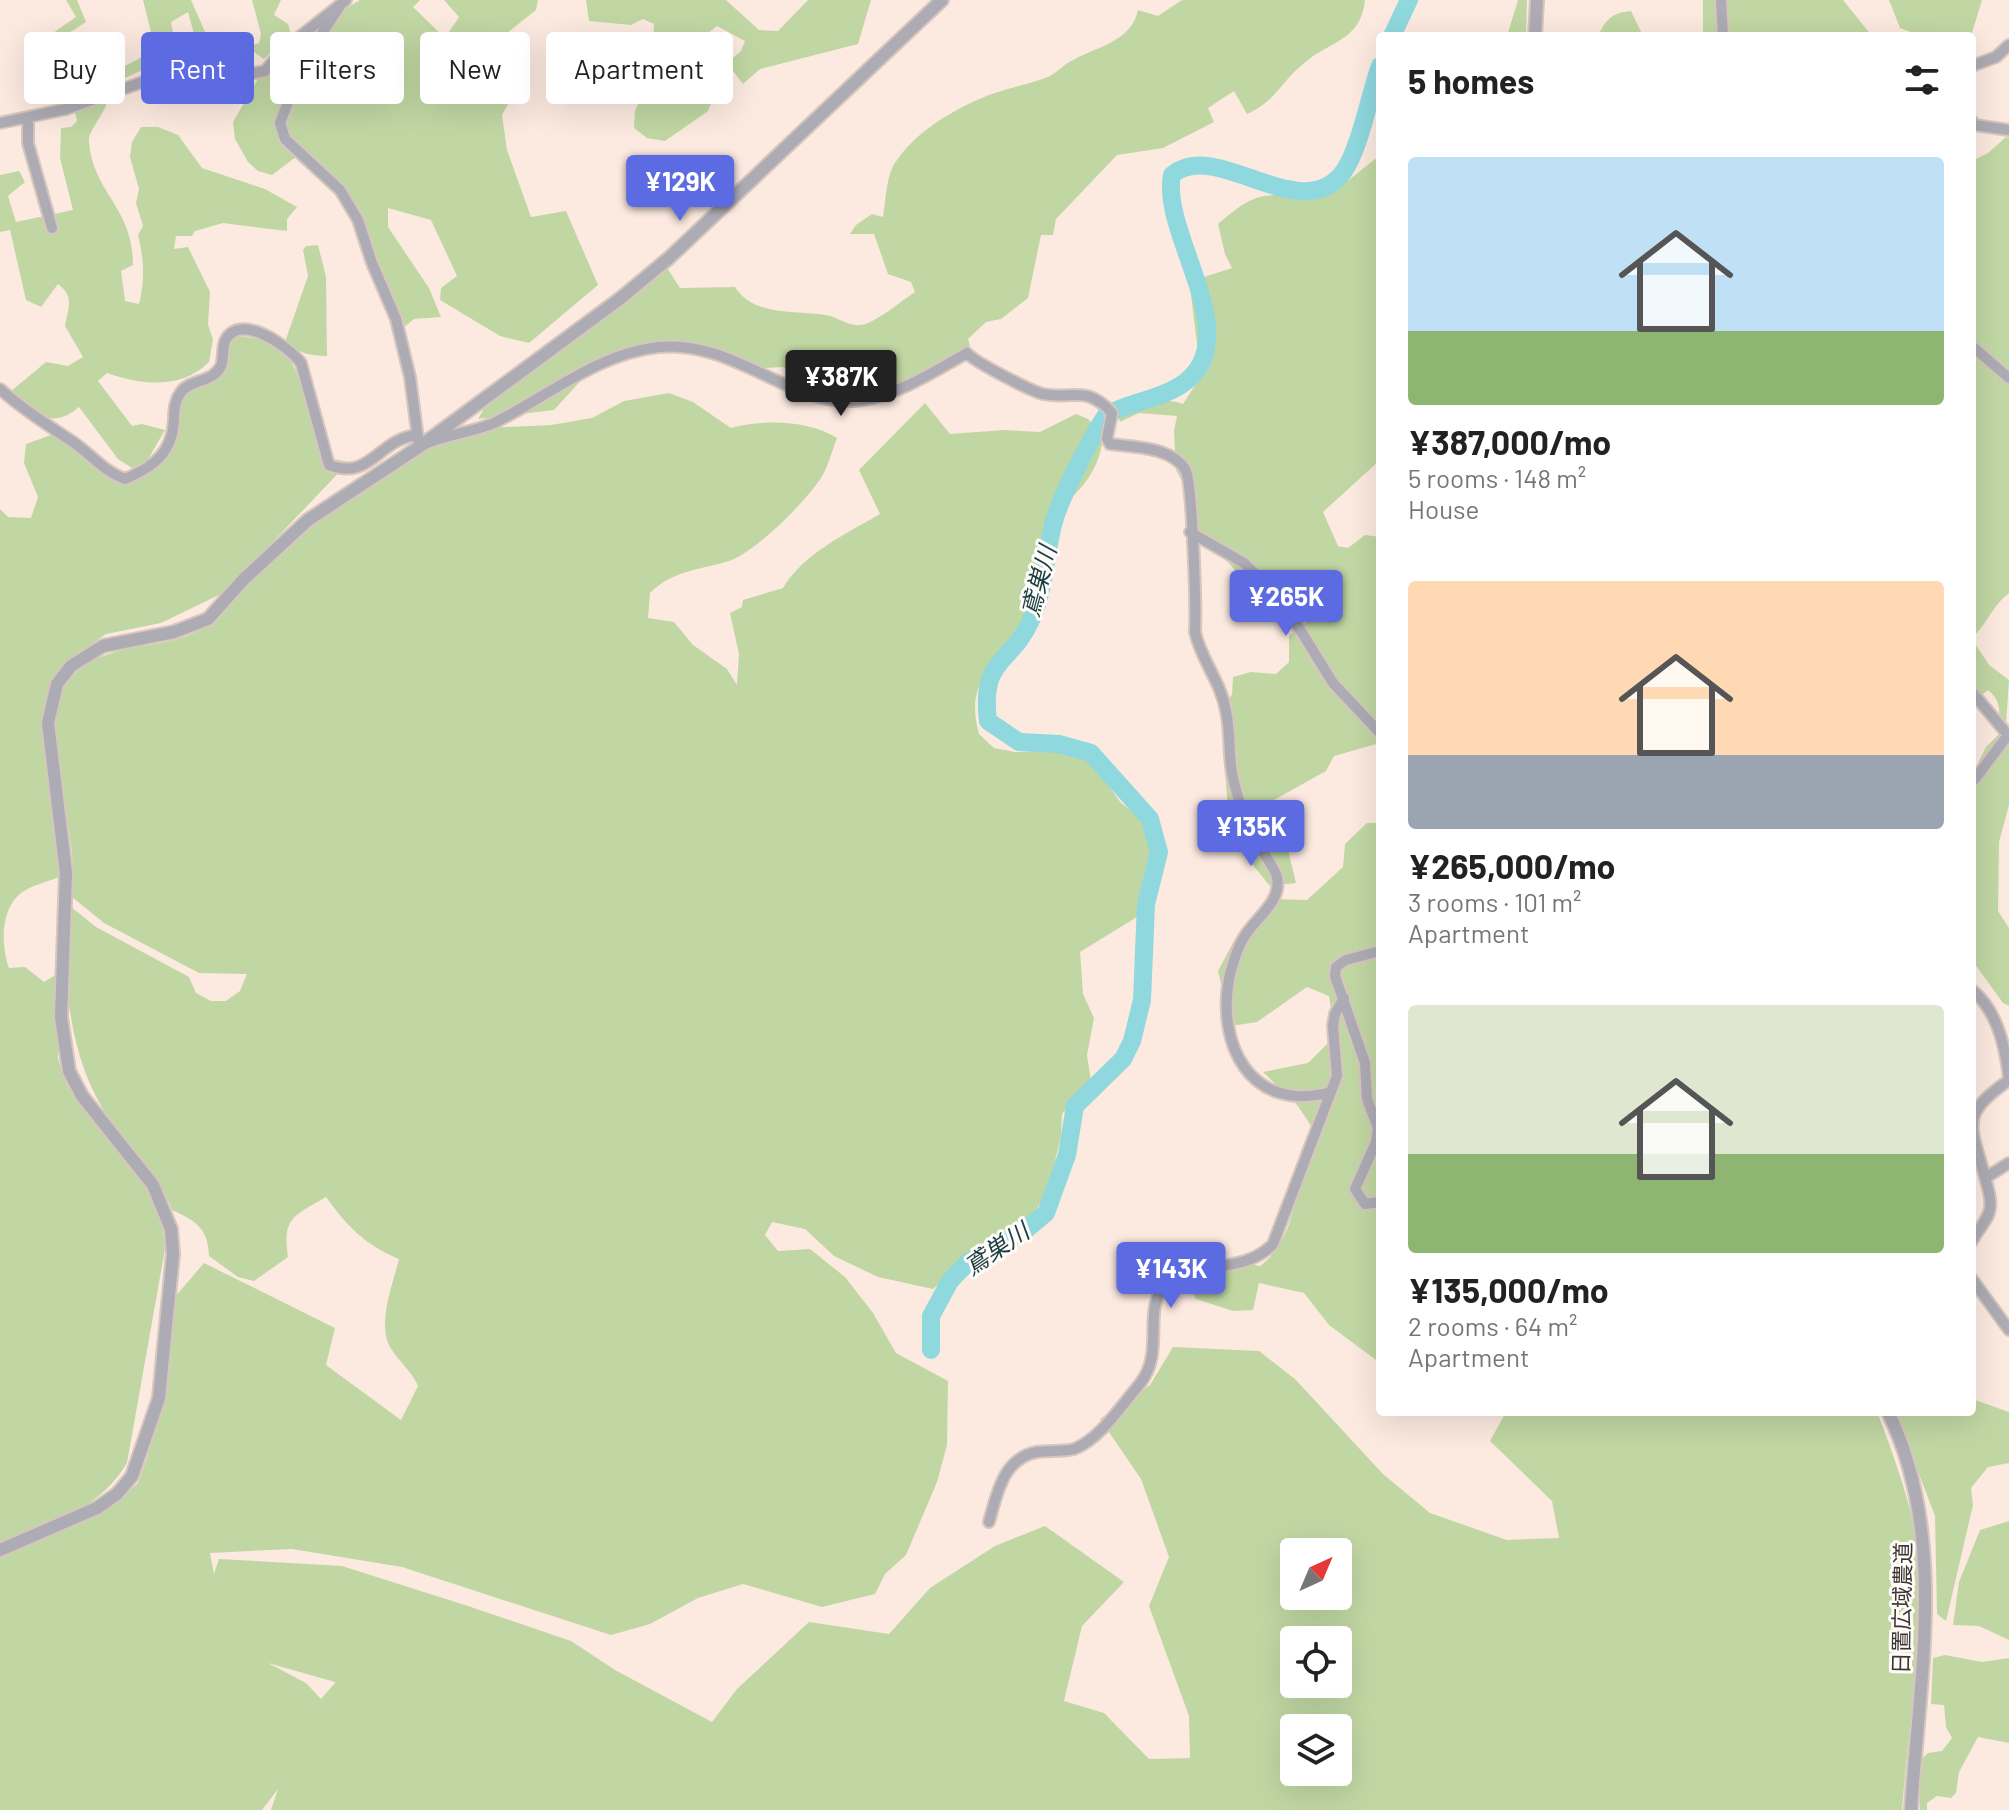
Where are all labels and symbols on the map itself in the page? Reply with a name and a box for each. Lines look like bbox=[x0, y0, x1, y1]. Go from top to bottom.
pin: ¥129K bbox=[624, 155, 736, 223]
pin: ¥387K bbox=[785, 350, 897, 418]
water label: 鳶巣川 bbox=[1015, 540, 1062, 620]
pin: ¥265K bbox=[1230, 570, 1342, 638]
pin: ¥135K bbox=[1195, 800, 1307, 868]
water label: 鳶巣川 bbox=[958, 1214, 1036, 1280]
pin: ¥143K bbox=[1115, 1242, 1227, 1310]
north arrow bbox=[1280, 1538, 1352, 1610]
street label: 日置広域農道 bbox=[1887, 1542, 1915, 1674]

